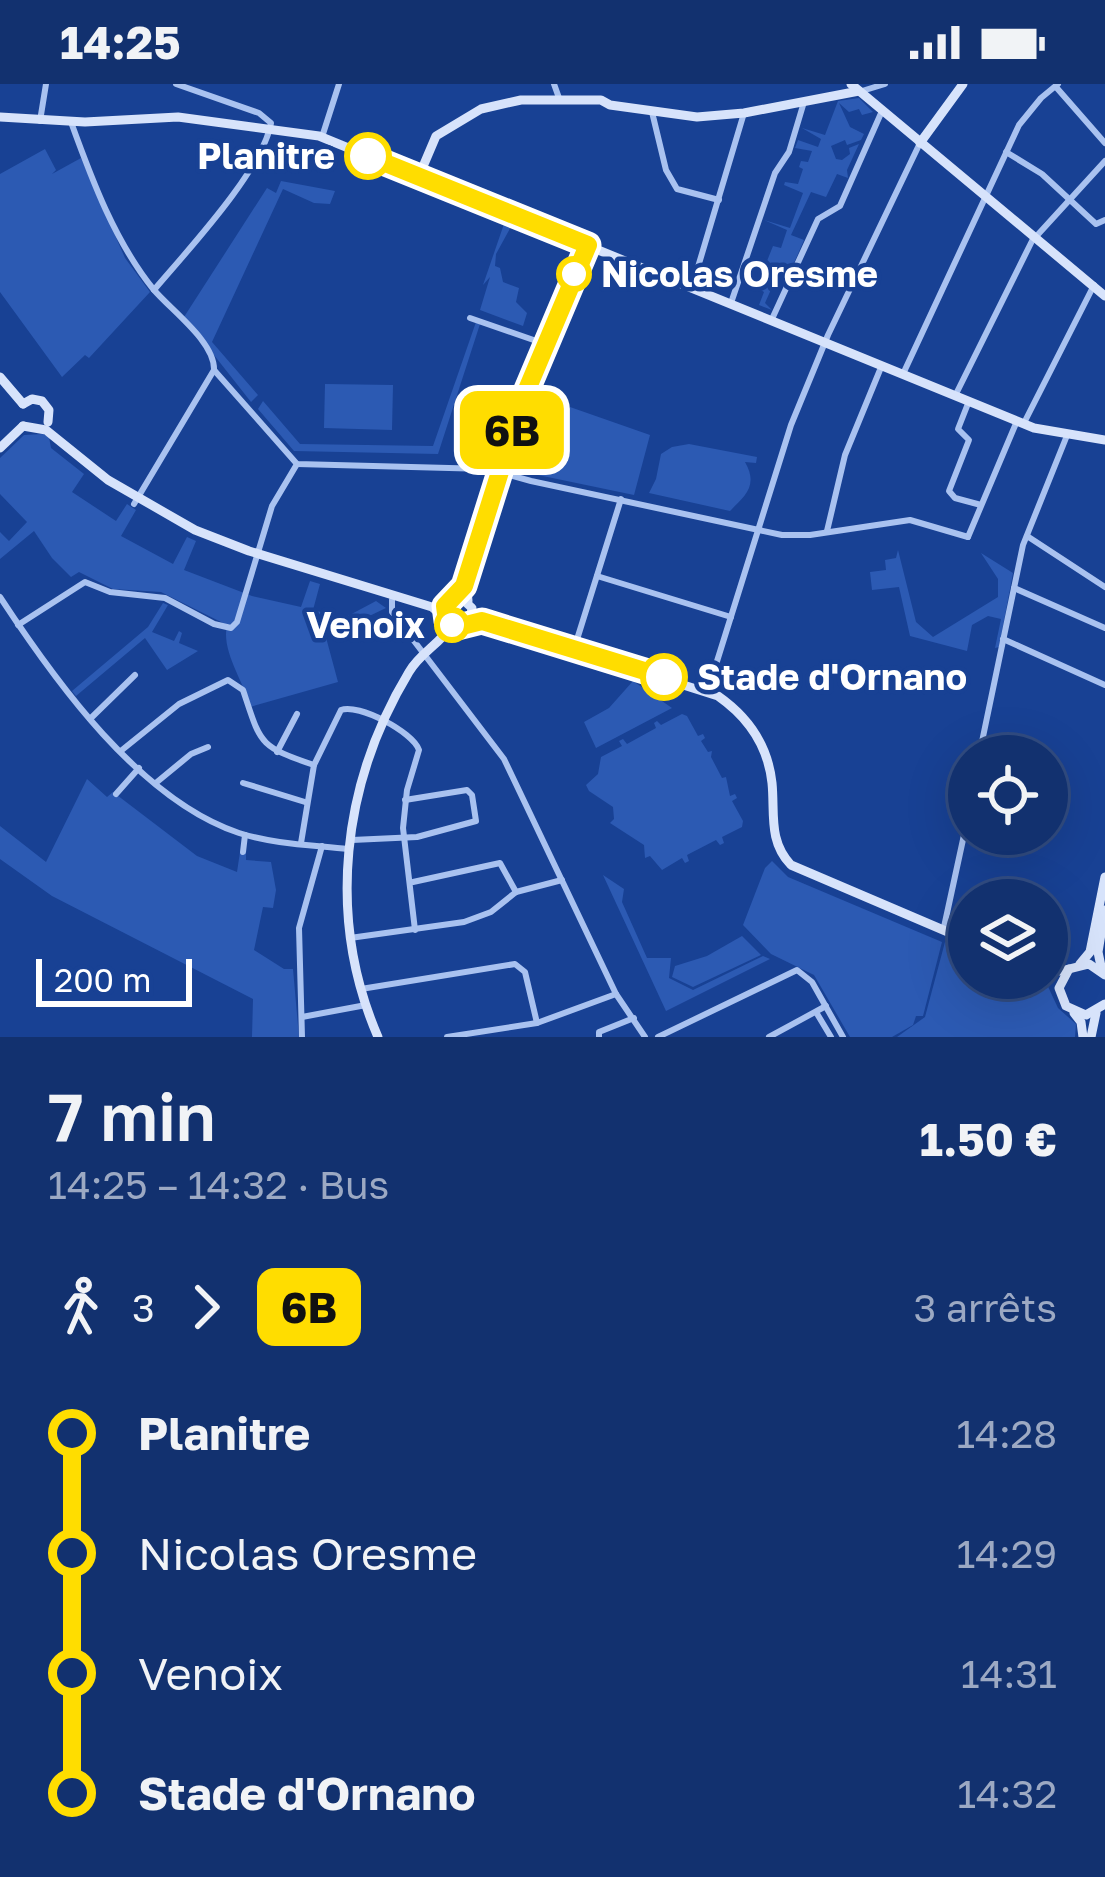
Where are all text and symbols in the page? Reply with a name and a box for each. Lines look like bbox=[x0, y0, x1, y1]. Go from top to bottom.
text: 14:25 bbox=[60, 15, 181, 69]
place label: Planitre bbox=[197, 134, 335, 177]
marker: Planitre bbox=[346, 134, 390, 178]
place label: Nicolas Oresme bbox=[601, 252, 878, 295]
marker: Nicolas Oresme bbox=[558, 258, 590, 290]
line badge: 6B bbox=[458, 391, 566, 469]
text: 6B bbox=[484, 405, 540, 455]
place label: Venoix bbox=[306, 603, 425, 646]
marker: Venoix bbox=[436, 609, 468, 641]
marker: Stade d'Ornano bbox=[642, 655, 686, 699]
place label: Stade d'Ornano bbox=[697, 655, 967, 698]
map controls bbox=[948, 735, 1068, 999]
button: locate bbox=[948, 735, 1068, 855]
button: layers bbox=[948, 879, 1068, 999]
scale bar bbox=[36, 953, 192, 1006]
text: 200 m bbox=[54, 960, 152, 999]
text: 7 min bbox=[48, 1076, 216, 1156]
text: 1.50 € bbox=[920, 1112, 1057, 1166]
text: 14:25 – 14:32 · Bus bbox=[48, 1161, 389, 1208]
icon: walk bbox=[48, 1274, 114, 1340]
icon: forward bbox=[173, 1274, 239, 1340]
text: 6B bbox=[281, 1282, 337, 1332]
text: 3 bbox=[132, 1284, 155, 1331]
text: 3 arrêts bbox=[913, 1284, 1057, 1331]
text: Planitre bbox=[138, 1406, 310, 1460]
text: 14:28 bbox=[956, 1410, 1057, 1457]
text: Nicolas Oresme bbox=[138, 1526, 477, 1580]
text: 14:29 bbox=[956, 1530, 1057, 1577]
text: Venoix bbox=[138, 1646, 283, 1700]
text: 14:31 bbox=[961, 1650, 1057, 1697]
text: Stade d'Ornano bbox=[138, 1766, 476, 1820]
text: 14:32 bbox=[957, 1770, 1057, 1817]

